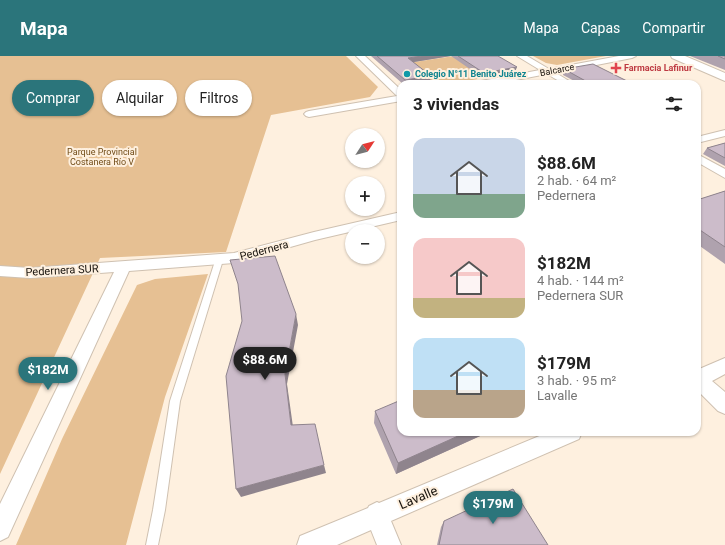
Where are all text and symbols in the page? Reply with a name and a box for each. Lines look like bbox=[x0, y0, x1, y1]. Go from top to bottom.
text: Mapa bbox=[20, 17, 68, 40]
text: Mapa bbox=[524, 20, 559, 36]
text: Capas bbox=[581, 20, 620, 36]
text: Compartir bbox=[642, 20, 705, 36]
street label: Balcarce bbox=[539, 62, 575, 78]
marker: Farmacia Lafinur bbox=[611, 63, 621, 73]
place label: Farmacia Lafinur bbox=[624, 63, 693, 73]
marker: Colegio N°11 Benito Juárez bbox=[402, 69, 412, 79]
place label: Colegio N°11 Benito Juárez bbox=[415, 69, 527, 79]
chip: Comprar bbox=[12, 80, 94, 116]
chip: Alquilar bbox=[102, 80, 177, 116]
chip: Filtros bbox=[185, 80, 252, 116]
icon: filters bbox=[663, 93, 685, 115]
text: 3 viviendas bbox=[413, 94, 499, 114]
north arrow bbox=[345, 128, 385, 168]
map controls bbox=[345, 128, 385, 264]
park label: Parque Provincial Costanera Río V bbox=[67, 147, 137, 167]
text: $88.6M bbox=[537, 153, 596, 173]
icon: home bbox=[445, 154, 493, 202]
text: 2 hab. · 64 m² bbox=[537, 173, 616, 188]
button: + bbox=[345, 176, 385, 216]
text: Pedernera bbox=[537, 188, 596, 203]
button: − bbox=[345, 224, 385, 264]
street label: Pedernera bbox=[238, 238, 290, 263]
text: $182M bbox=[537, 253, 591, 273]
icon: home bbox=[445, 254, 493, 302]
street label: Pedernera SUR bbox=[25, 262, 99, 279]
text: 4 hab. · 144 m² bbox=[537, 273, 624, 288]
text: Pedernera SUR bbox=[537, 288, 623, 303]
pin: $88.6M bbox=[232, 347, 298, 381]
text: $88.6M bbox=[243, 352, 288, 367]
text: $179M bbox=[537, 353, 591, 373]
icon: home bbox=[445, 354, 493, 402]
pin: $182M bbox=[20, 357, 76, 391]
text: $182M bbox=[27, 362, 69, 377]
text: 3 hab. · 95 m² bbox=[537, 373, 616, 388]
text: Lavalle bbox=[537, 388, 577, 403]
street label: Lavalle bbox=[397, 483, 440, 512]
pin: $179M bbox=[465, 491, 521, 525]
text: $179M bbox=[472, 496, 514, 511]

